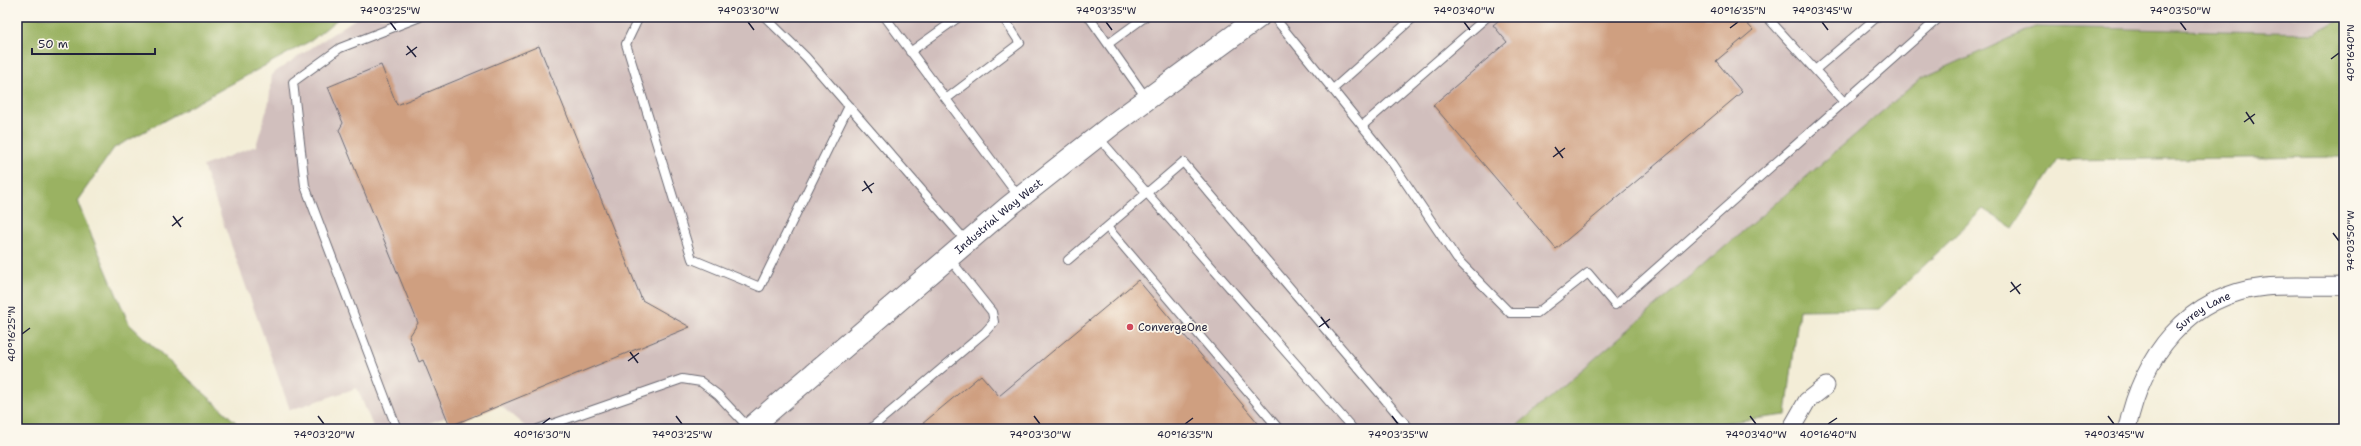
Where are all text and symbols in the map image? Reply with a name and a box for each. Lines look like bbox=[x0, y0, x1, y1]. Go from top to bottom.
text: 74°03'25"W bbox=[360, 4, 421, 17]
text: 74°03'30"W bbox=[717, 4, 779, 17]
text: 74°03'35"W bbox=[1076, 4, 1137, 17]
text: 74°03'40"W bbox=[1433, 4, 1495, 17]
text: 40°16'35"N bbox=[1710, 4, 1766, 17]
text: 74°03'45"W bbox=[1792, 4, 1853, 17]
text: 74°03'50"W bbox=[2149, 4, 2211, 17]
text: 40°16'40"N bbox=[2344, 24, 2357, 82]
scale bar bbox=[32, 30, 155, 56]
text: 50 m bbox=[38, 36, 68, 52]
street label: Industrial Way West bbox=[952, 175, 1046, 258]
text: 74°03'50"W bbox=[2344, 210, 2357, 272]
street label: Surrey Lane bbox=[2172, 288, 2233, 335]
text: 40°16'25"N bbox=[5, 306, 18, 362]
place label: ConvergeOne bbox=[1138, 320, 1208, 335]
marker: ConvergeOne bbox=[1125, 322, 1135, 332]
text: 74°03'20"W bbox=[293, 428, 355, 441]
text: 40°16'30"N bbox=[513, 428, 571, 441]
text: 74°03'25"W bbox=[652, 428, 713, 441]
text: 74°03'30"W bbox=[1009, 428, 1071, 441]
text: 40°16'35"N bbox=[1157, 428, 1213, 441]
text: 74°03'35"W bbox=[1368, 428, 1429, 441]
text: 74°03'40"W bbox=[1725, 428, 1787, 441]
text: 40°16'40"N bbox=[1799, 428, 1857, 441]
text: 74°03'45"W bbox=[2084, 428, 2145, 441]

